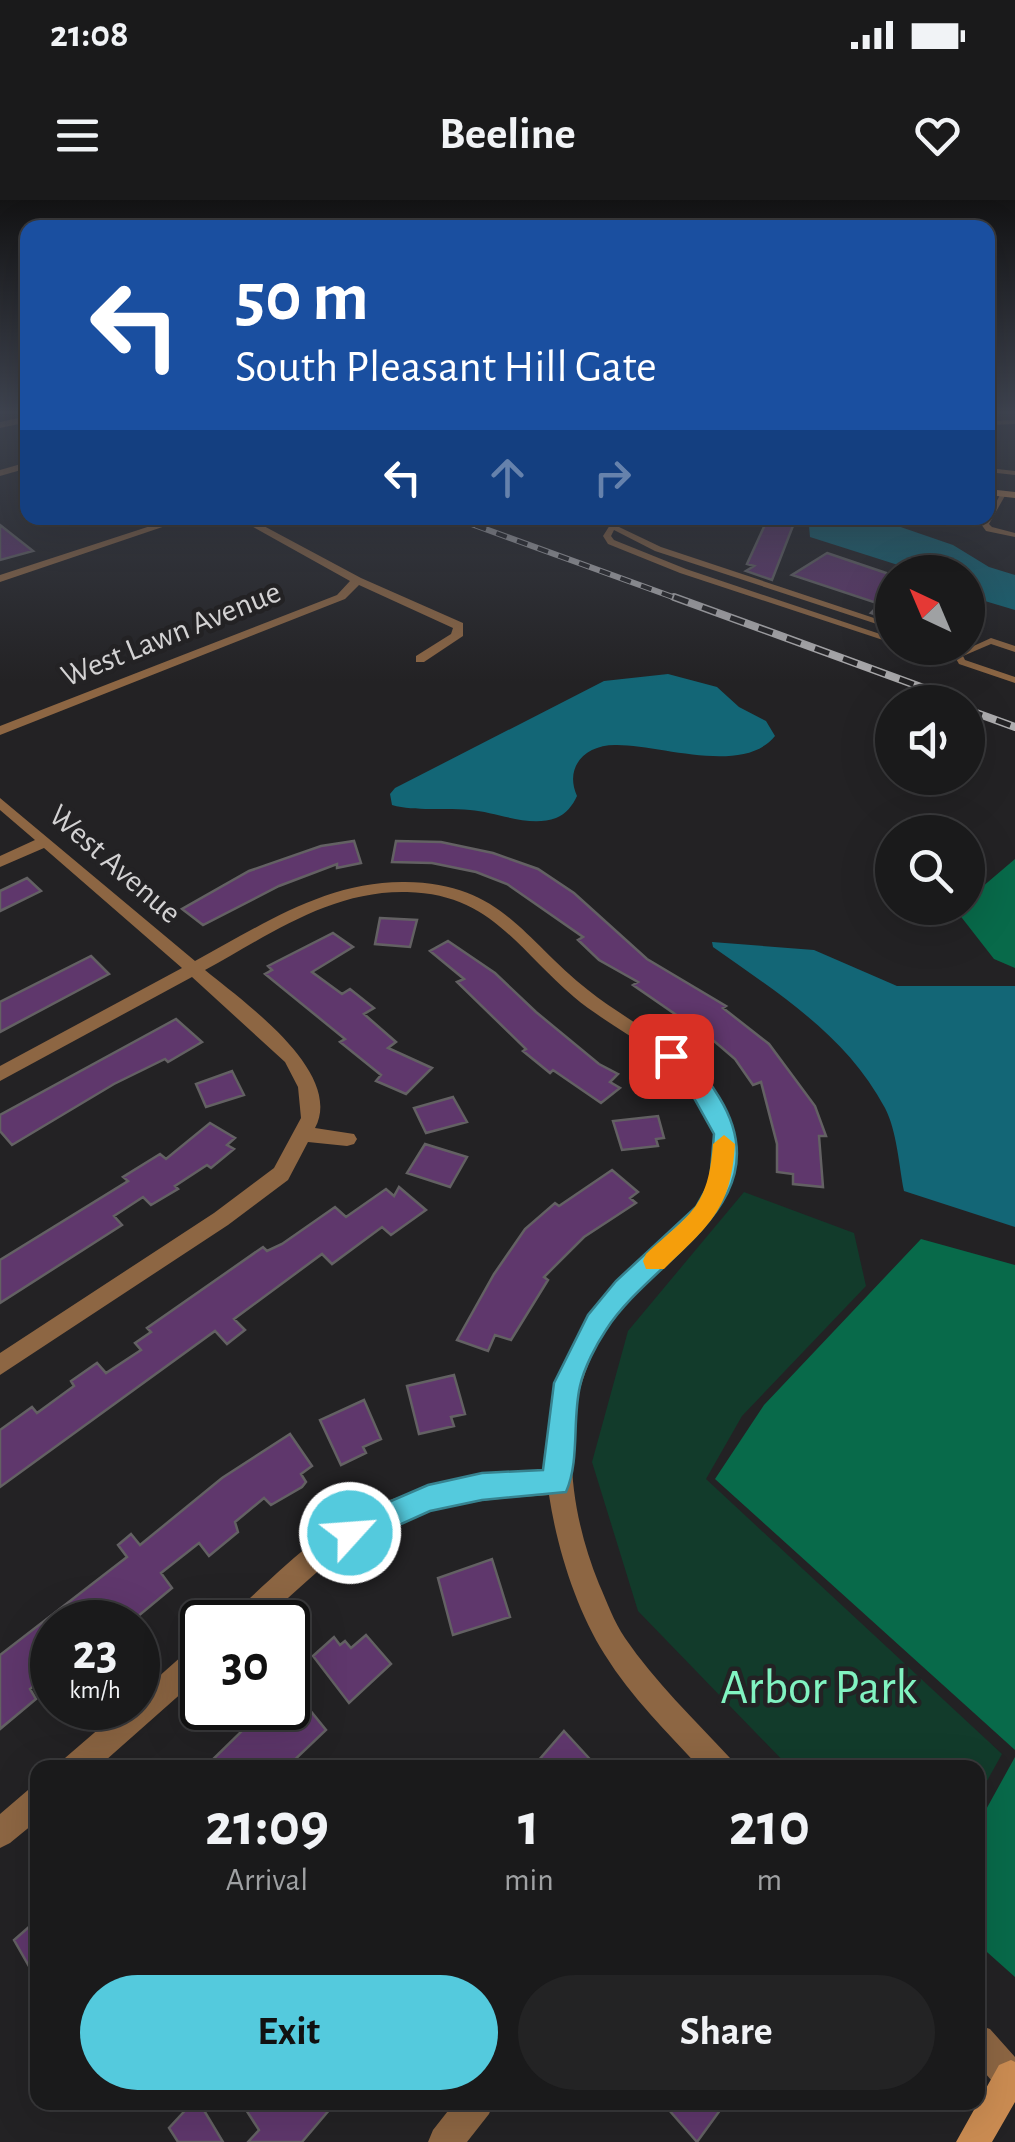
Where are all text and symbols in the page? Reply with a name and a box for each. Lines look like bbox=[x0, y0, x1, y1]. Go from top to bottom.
text: 21:08 bbox=[50, 16, 129, 54]
icon: menu bbox=[50, 108, 105, 163]
icon: heart bbox=[910, 108, 965, 163]
text: Beeline bbox=[439, 112, 576, 157]
icon: left bbox=[70, 260, 200, 390]
text: 50 m bbox=[235, 263, 369, 333]
text: South Pleasant Hill Gate bbox=[235, 345, 657, 390]
icon: left bbox=[375, 450, 430, 505]
icon: ahead bbox=[480, 450, 535, 505]
icon: right bbox=[585, 450, 640, 505]
north arrow bbox=[875, 555, 985, 665]
map controls bbox=[875, 555, 985, 925]
street label: West Lawn Avenue bbox=[57, 575, 285, 693]
button: sound bbox=[875, 685, 985, 795]
street label: West Avenue bbox=[43, 799, 187, 929]
button: search bbox=[875, 815, 985, 925]
pin bbox=[629, 1014, 714, 1099]
icon: arrive bbox=[644, 1029, 699, 1084]
position arrow bbox=[298, 1481, 402, 1585]
speed limit sign: 30 bbox=[180, 1600, 310, 1730]
text: 23 bbox=[72, 1628, 118, 1678]
park label: Arbor Park bbox=[721, 1665, 918, 1713]
text: km/h bbox=[69, 1678, 121, 1703]
text: 21:09 bbox=[205, 1796, 329, 1856]
text: 1 bbox=[518, 1796, 540, 1856]
text: 210 bbox=[729, 1796, 810, 1856]
text: Arrival bbox=[226, 1864, 308, 1896]
text: min bbox=[504, 1864, 554, 1896]
text: m bbox=[757, 1864, 782, 1896]
button: Exit bbox=[80, 1975, 498, 2090]
button: Share bbox=[518, 1975, 935, 2090]

